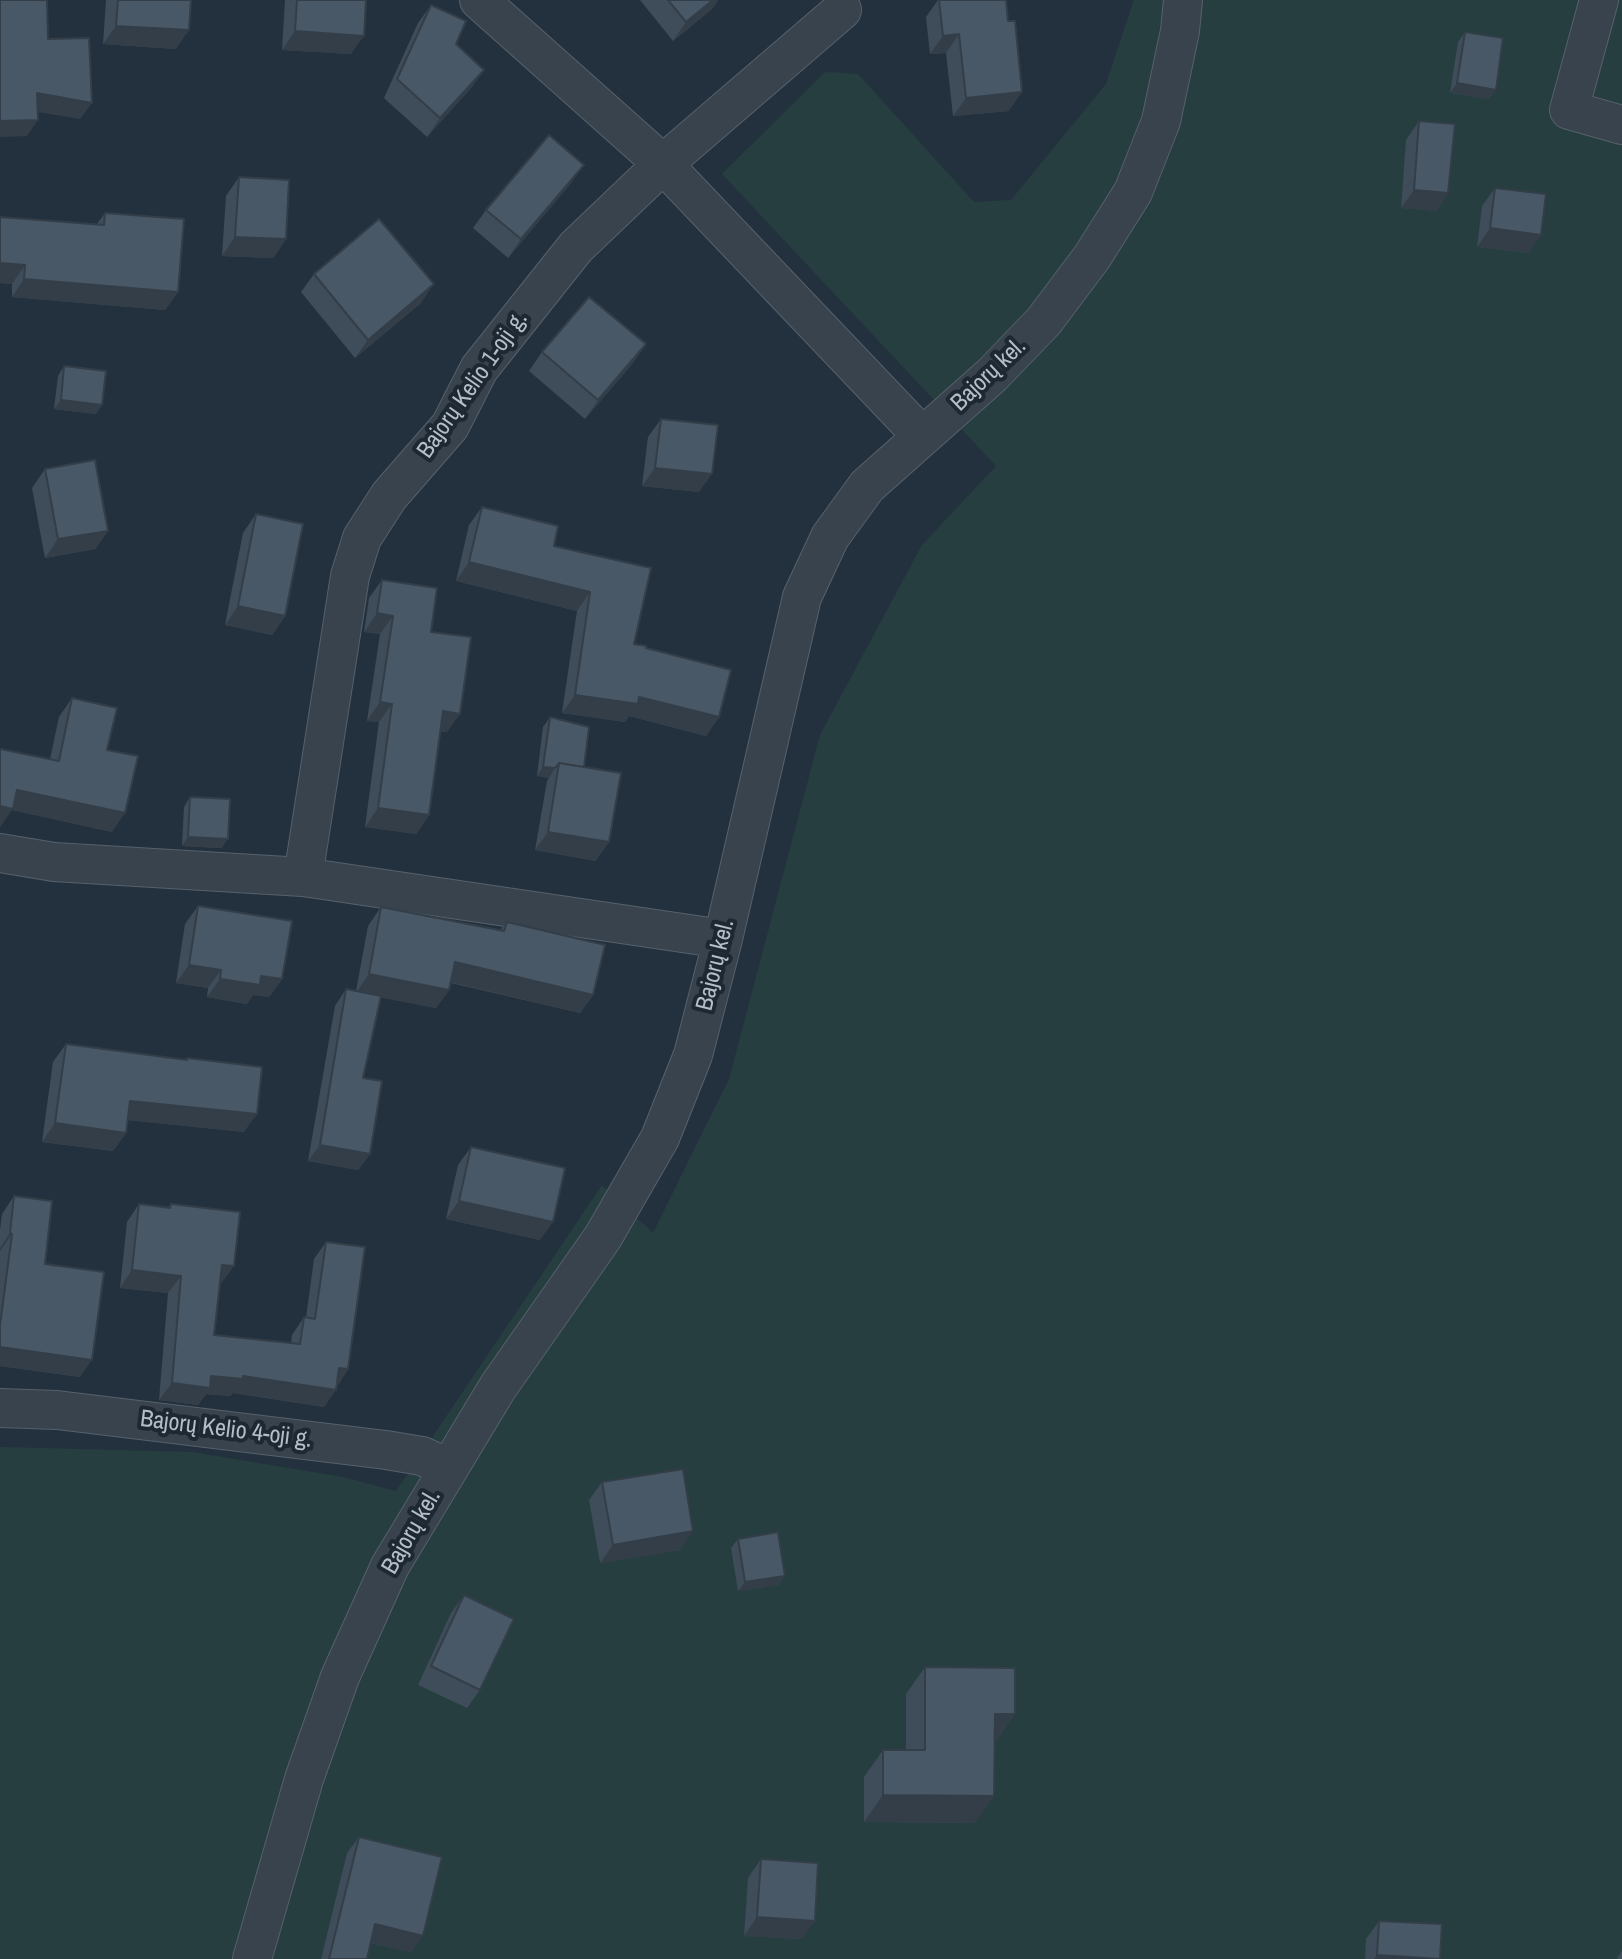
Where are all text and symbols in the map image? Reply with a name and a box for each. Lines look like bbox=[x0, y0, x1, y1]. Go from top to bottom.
street label: Bajorų Kelio 1-oji g. bbox=[412, 306, 534, 464]
street label: Bajorų kel. bbox=[946, 332, 1032, 418]
street label: Bajorų kel. bbox=[691, 916, 741, 1014]
street label: Bajorų Kelio 4-oji g. bbox=[138, 1405, 314, 1455]
street label: Bajorų kel. bbox=[376, 1485, 448, 1579]

